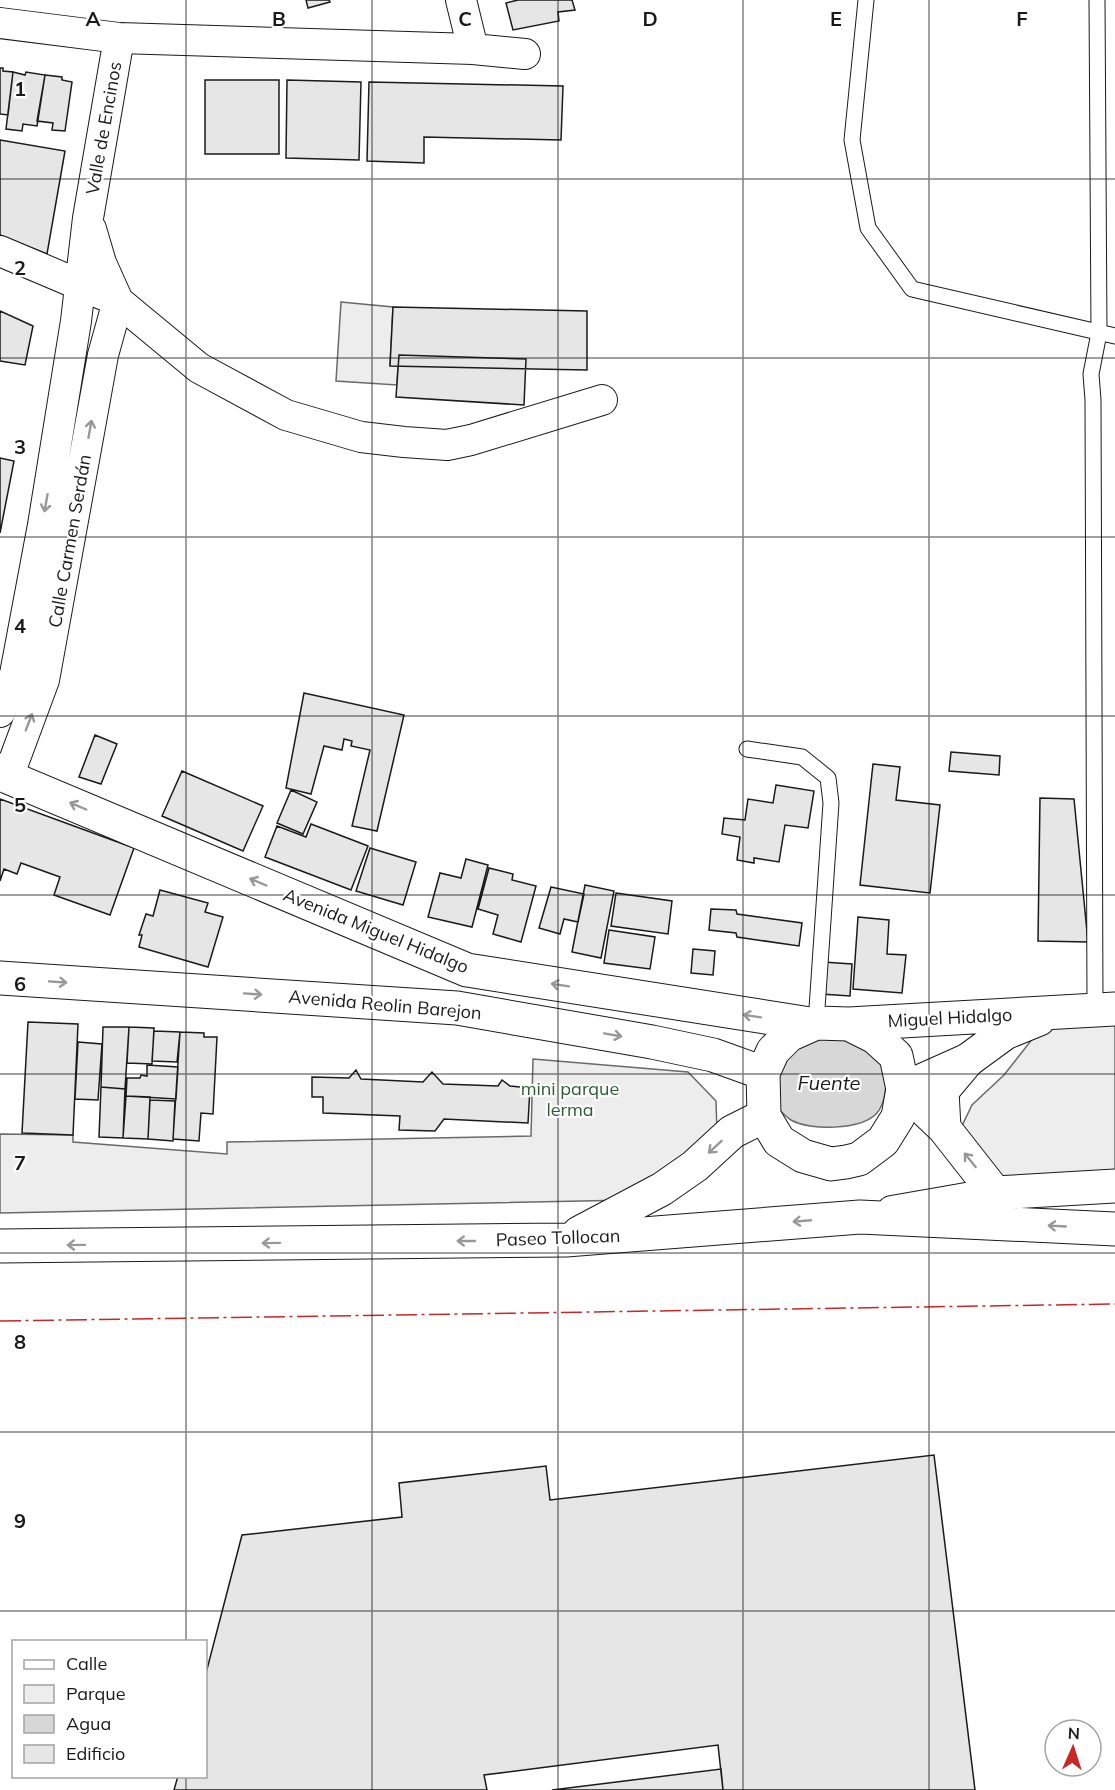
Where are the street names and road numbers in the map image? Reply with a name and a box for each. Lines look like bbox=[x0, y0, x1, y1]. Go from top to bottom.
street label: Valle de Encinos bbox=[80, 59, 127, 196]
street label: Calle Carmen Serdán bbox=[43, 452, 96, 629]
street label: Avenida Miguel Hidalgo bbox=[280, 883, 472, 978]
street label: Avenida Reolin Barejon bbox=[288, 985, 482, 1024]
street label: Miguel Hidalgo bbox=[887, 1003, 1013, 1032]
street label: Paseo Tollocan bbox=[495, 1224, 621, 1251]

